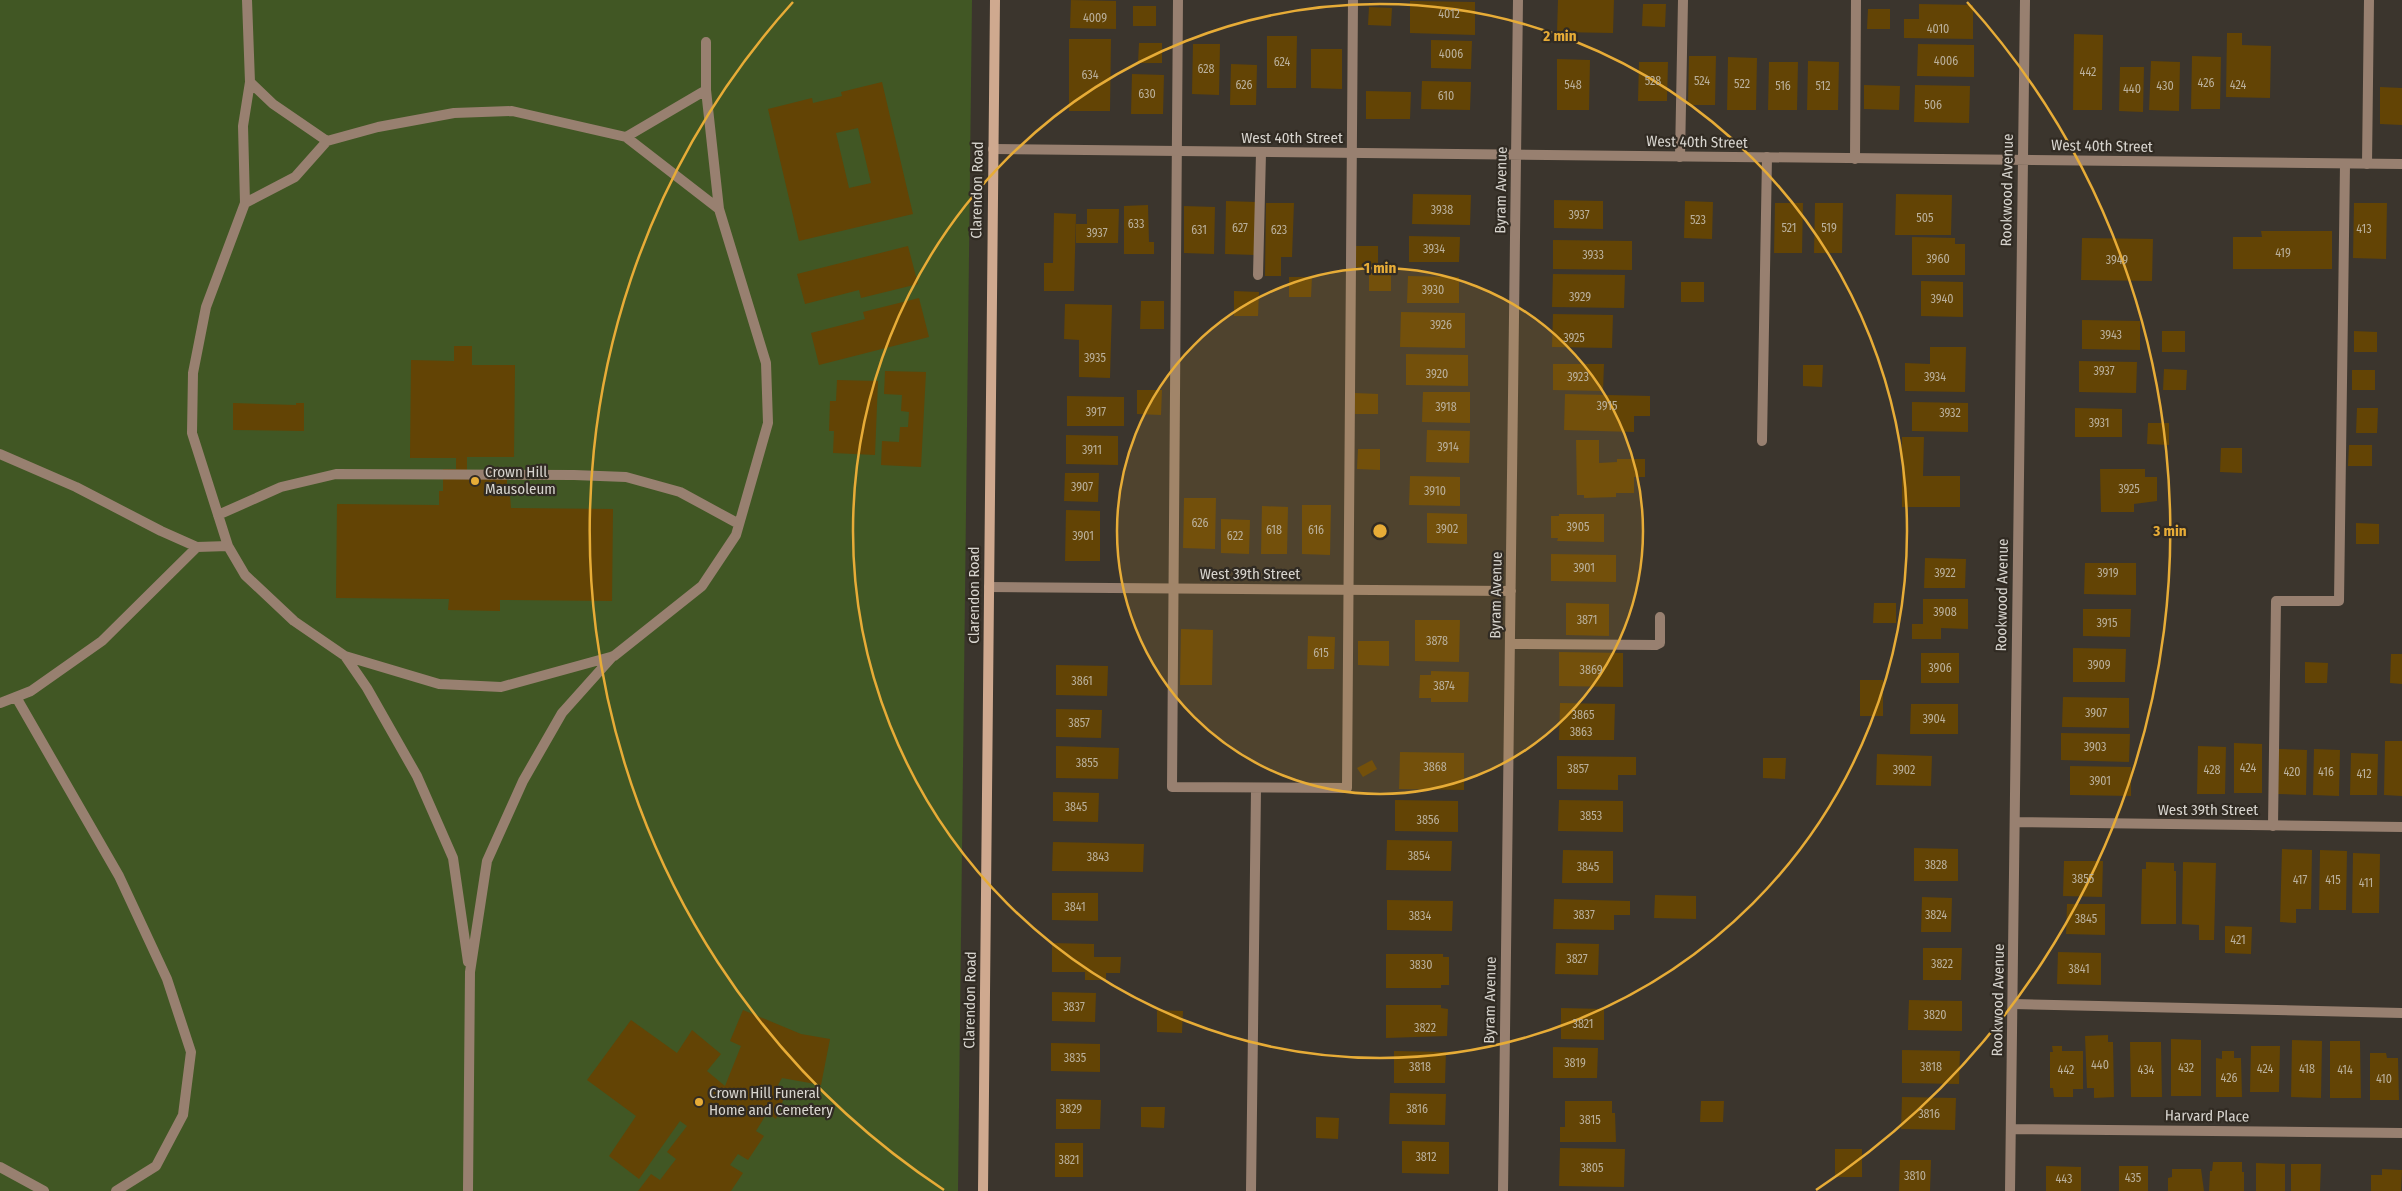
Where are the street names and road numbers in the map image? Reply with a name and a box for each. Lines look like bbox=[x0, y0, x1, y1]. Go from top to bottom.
street label: West 40th Street bbox=[1241, 129, 1343, 147]
street label: West 40th Street bbox=[1646, 132, 1748, 152]
street label: Rookwood Avenue bbox=[1997, 133, 2017, 247]
street label: West 40th Street bbox=[2051, 136, 2153, 156]
street label: Clarendon Road bbox=[967, 141, 987, 239]
street label: Byram Avenue bbox=[1491, 146, 1511, 234]
street label: Rookwood Avenue bbox=[1992, 538, 2012, 652]
street label: Clarendon Road bbox=[965, 546, 983, 644]
street label: Byram Avenue bbox=[1486, 551, 1506, 639]
street label: West 39th Street bbox=[1200, 565, 1300, 583]
street label: West 39th Street bbox=[2158, 801, 2258, 819]
street label: Rookwood Avenue bbox=[1988, 943, 2008, 1057]
street label: Clarendon Road bbox=[960, 951, 980, 1049]
street label: Byram Avenue bbox=[1480, 956, 1500, 1044]
street label: Harvard Place bbox=[2165, 1106, 2249, 1126]

